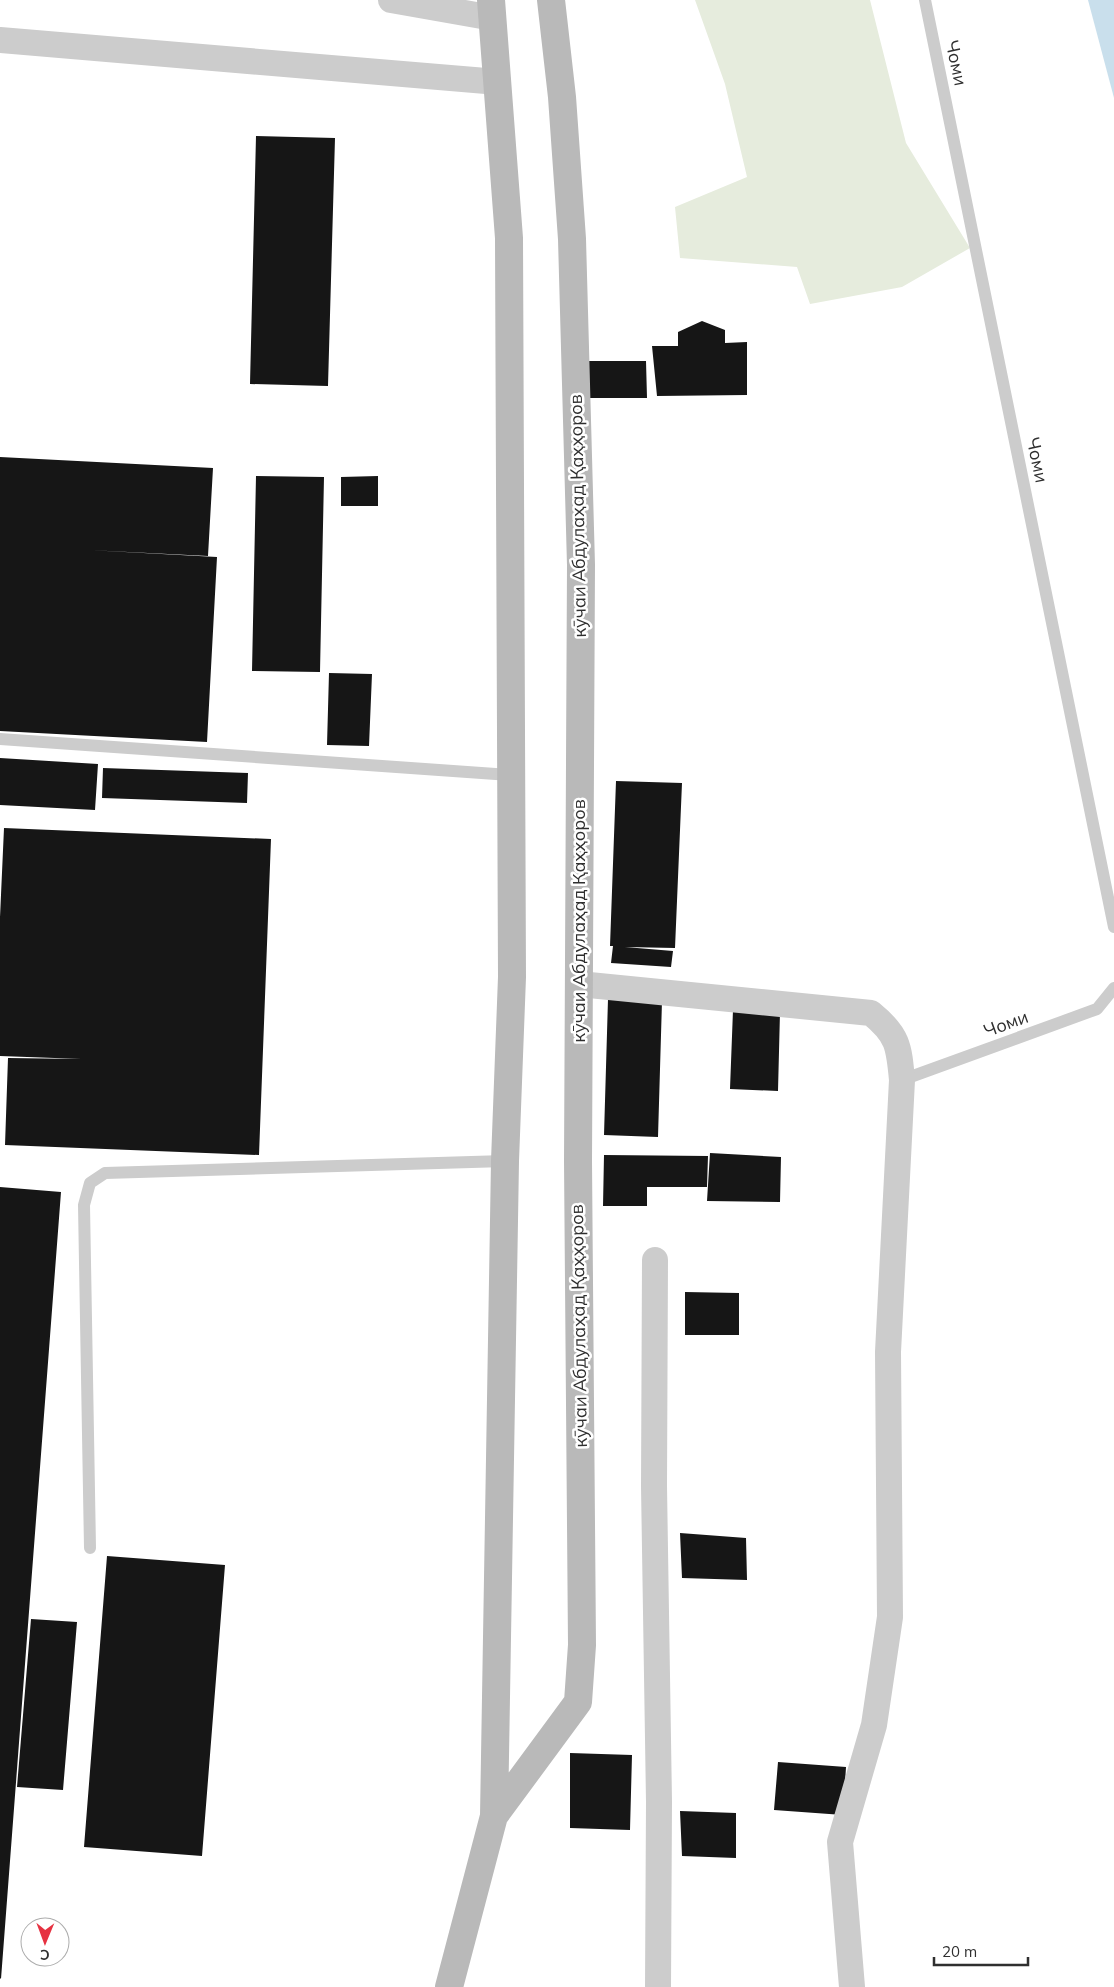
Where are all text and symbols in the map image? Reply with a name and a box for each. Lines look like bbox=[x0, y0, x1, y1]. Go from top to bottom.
street label: Чоми bbox=[940, 38, 972, 88]
street label: кӯчаи Абдулаҳад Қаҳҳоров bbox=[564, 394, 591, 638]
street label: Чоми bbox=[1021, 435, 1053, 485]
street label: кӯчаи Абдулаҳад Қаҳҳоров bbox=[567, 799, 590, 1043]
street label: Чоми bbox=[980, 1005, 1031, 1042]
street label: кӯчаи Абдулаҳад Қаҳҳоров bbox=[565, 1204, 592, 1448]
north arrow bbox=[20, 1917, 70, 1967]
scale bar bbox=[934, 1934, 1028, 1966]
text: 20 m bbox=[942, 1942, 977, 1961]
text: С bbox=[40, 1946, 50, 1964]

